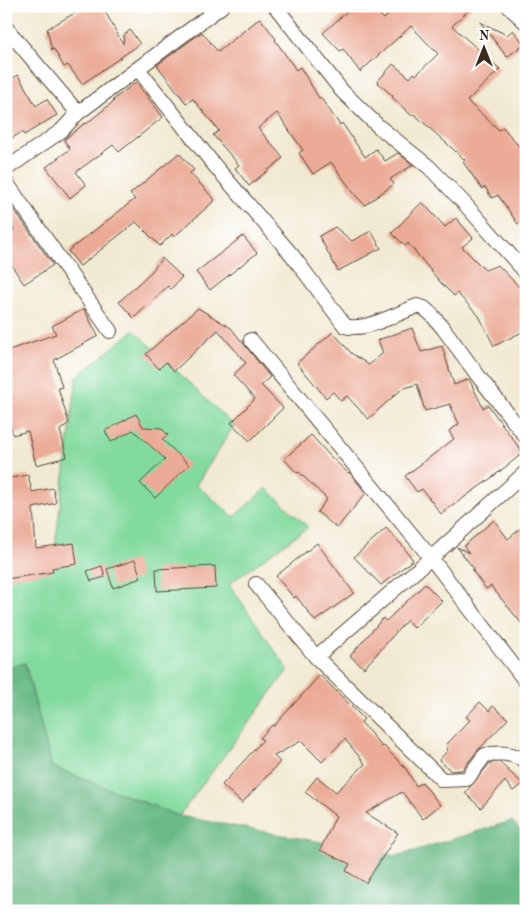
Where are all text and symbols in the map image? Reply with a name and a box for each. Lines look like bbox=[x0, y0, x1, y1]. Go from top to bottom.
north arrow bbox=[460, 22, 510, 72]
text: N bbox=[479, 29, 490, 43]

